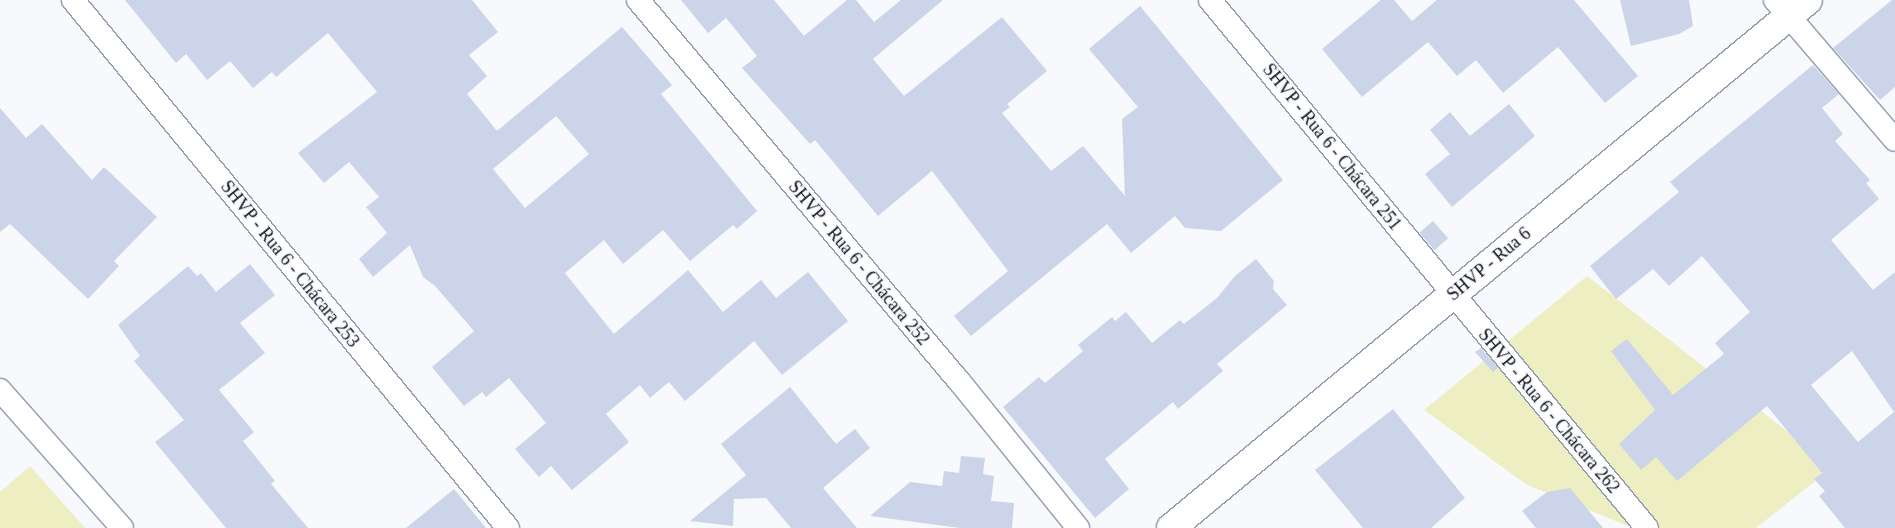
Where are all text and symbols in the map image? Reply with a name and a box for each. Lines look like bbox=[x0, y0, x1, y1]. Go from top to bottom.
street label: SHVP - Rua 6 - Chácara 251 bbox=[1258, 59, 1406, 235]
street label: SHVP - Rua 6 - Chácara 253 bbox=[216, 176, 364, 352]
street label: SHVP - Rua 6 - Chácara 252 bbox=[784, 176, 934, 350]
street label: SHVP - Rua 6 bbox=[1442, 222, 1536, 306]
street label: SHVP - Rua 6 - Chácara 262 bbox=[1474, 324, 1624, 498]

